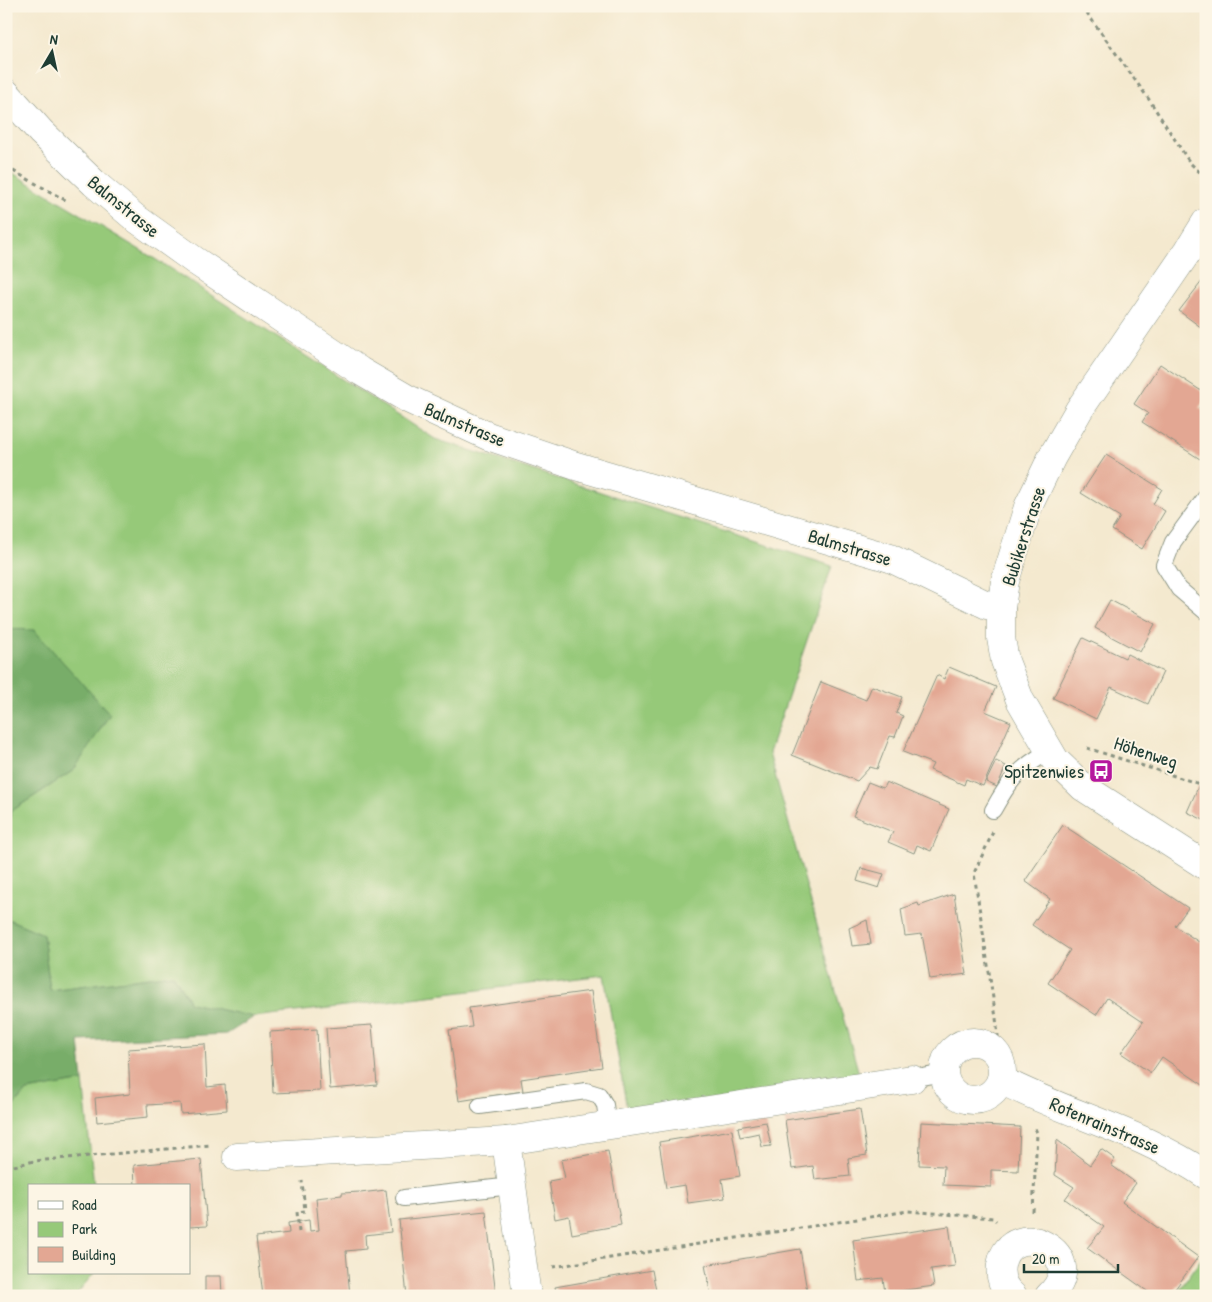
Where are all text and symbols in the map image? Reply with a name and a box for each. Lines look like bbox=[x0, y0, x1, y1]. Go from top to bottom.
north arrow bbox=[28, 28, 78, 78]
text: N bbox=[49, 29, 60, 49]
street label: Balmstrasse bbox=[82, 169, 166, 243]
street label: Balmstrasse bbox=[420, 395, 510, 453]
street label: Bubikerstrasse bbox=[995, 483, 1051, 589]
street label: Balmstrasse bbox=[805, 522, 895, 572]
street label: Höhenweg bbox=[1111, 730, 1181, 774]
place label: Spitzenwies bbox=[1004, 758, 1084, 784]
bus stop icon: Spitzenwies bbox=[1088, 758, 1114, 784]
street label: Rotenrainstrasse bbox=[1046, 1090, 1165, 1160]
legend bbox=[28, 1184, 190, 1274]
text: Road bbox=[72, 1194, 97, 1215]
text: Park bbox=[72, 1218, 97, 1239]
scale bar bbox=[1024, 1242, 1118, 1274]
text: Building bbox=[72, 1244, 116, 1265]
text: 20 m bbox=[1032, 1248, 1059, 1269]

